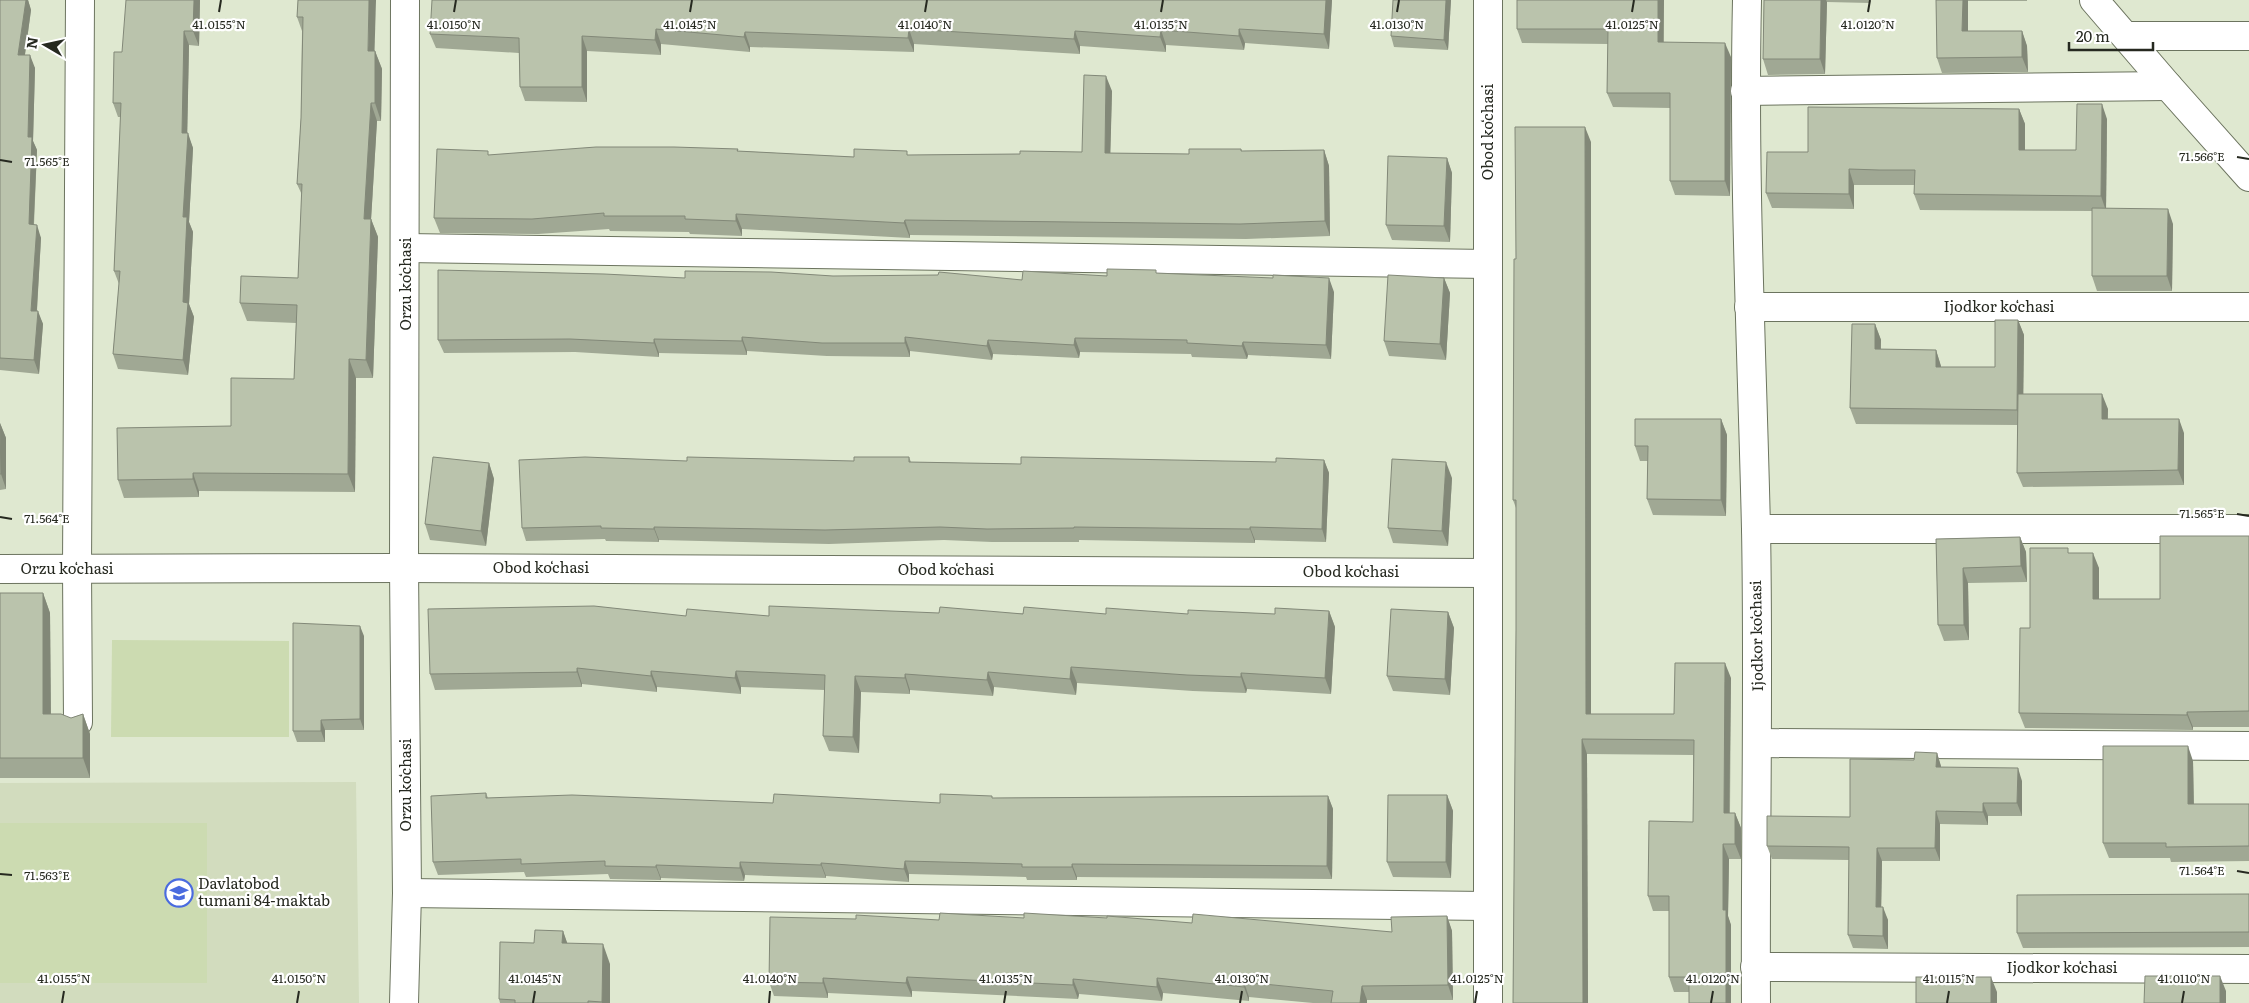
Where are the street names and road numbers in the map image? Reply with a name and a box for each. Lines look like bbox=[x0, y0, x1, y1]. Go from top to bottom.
street label: Obod koʻchasi bbox=[1475, 84, 1498, 180]
street label: Orzu koʻchasi bbox=[393, 237, 416, 331]
street label: Ijodkor koʻchasi bbox=[1943, 294, 2055, 317]
street label: Obod koʻchasi bbox=[493, 555, 589, 578]
street label: Orzu koʻchasi bbox=[20, 556, 114, 579]
street label: Obod koʻchasi bbox=[898, 557, 994, 580]
street label: Obod koʻchasi bbox=[1303, 559, 1399, 582]
street label: Ijodkor koʻchasi bbox=[1743, 580, 1768, 692]
street label: Orzu koʻchasi bbox=[393, 738, 416, 832]
street label: Ijodkor koʻchasi bbox=[2006, 955, 2118, 978]

